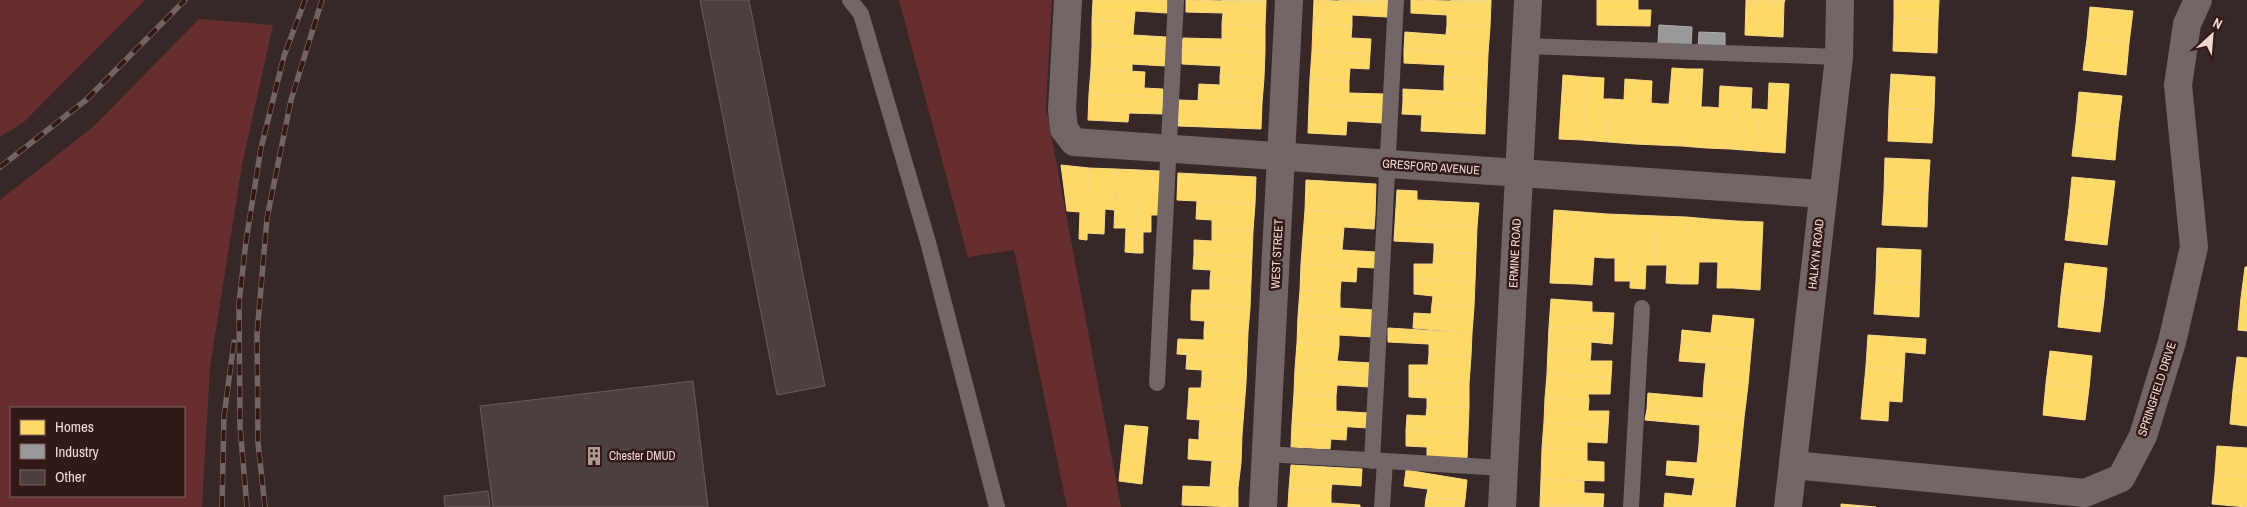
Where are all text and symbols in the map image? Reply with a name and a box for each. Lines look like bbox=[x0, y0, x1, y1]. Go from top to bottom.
north arrow bbox=[2187, 10, 2237, 60]
text: N bbox=[2210, 13, 2225, 33]
street label: GRESFORD AVENUE bbox=[1382, 156, 1480, 178]
street label: ERMINE ROAD bbox=[1505, 218, 1525, 288]
street label: HALKYN ROAD bbox=[1804, 218, 1828, 290]
street label: WEST STREET bbox=[1267, 219, 1287, 289]
street label: SPRINGFIELD DRIVE bbox=[2134, 340, 2180, 438]
legend bbox=[10, 407, 185, 497]
text: Homes bbox=[55, 416, 94, 437]
text: Industry bbox=[55, 441, 100, 462]
building icon: Chester DMUD bbox=[583, 445, 605, 467]
place label: Chester DMUD bbox=[609, 448, 676, 464]
text: Other bbox=[55, 466, 86, 487]

